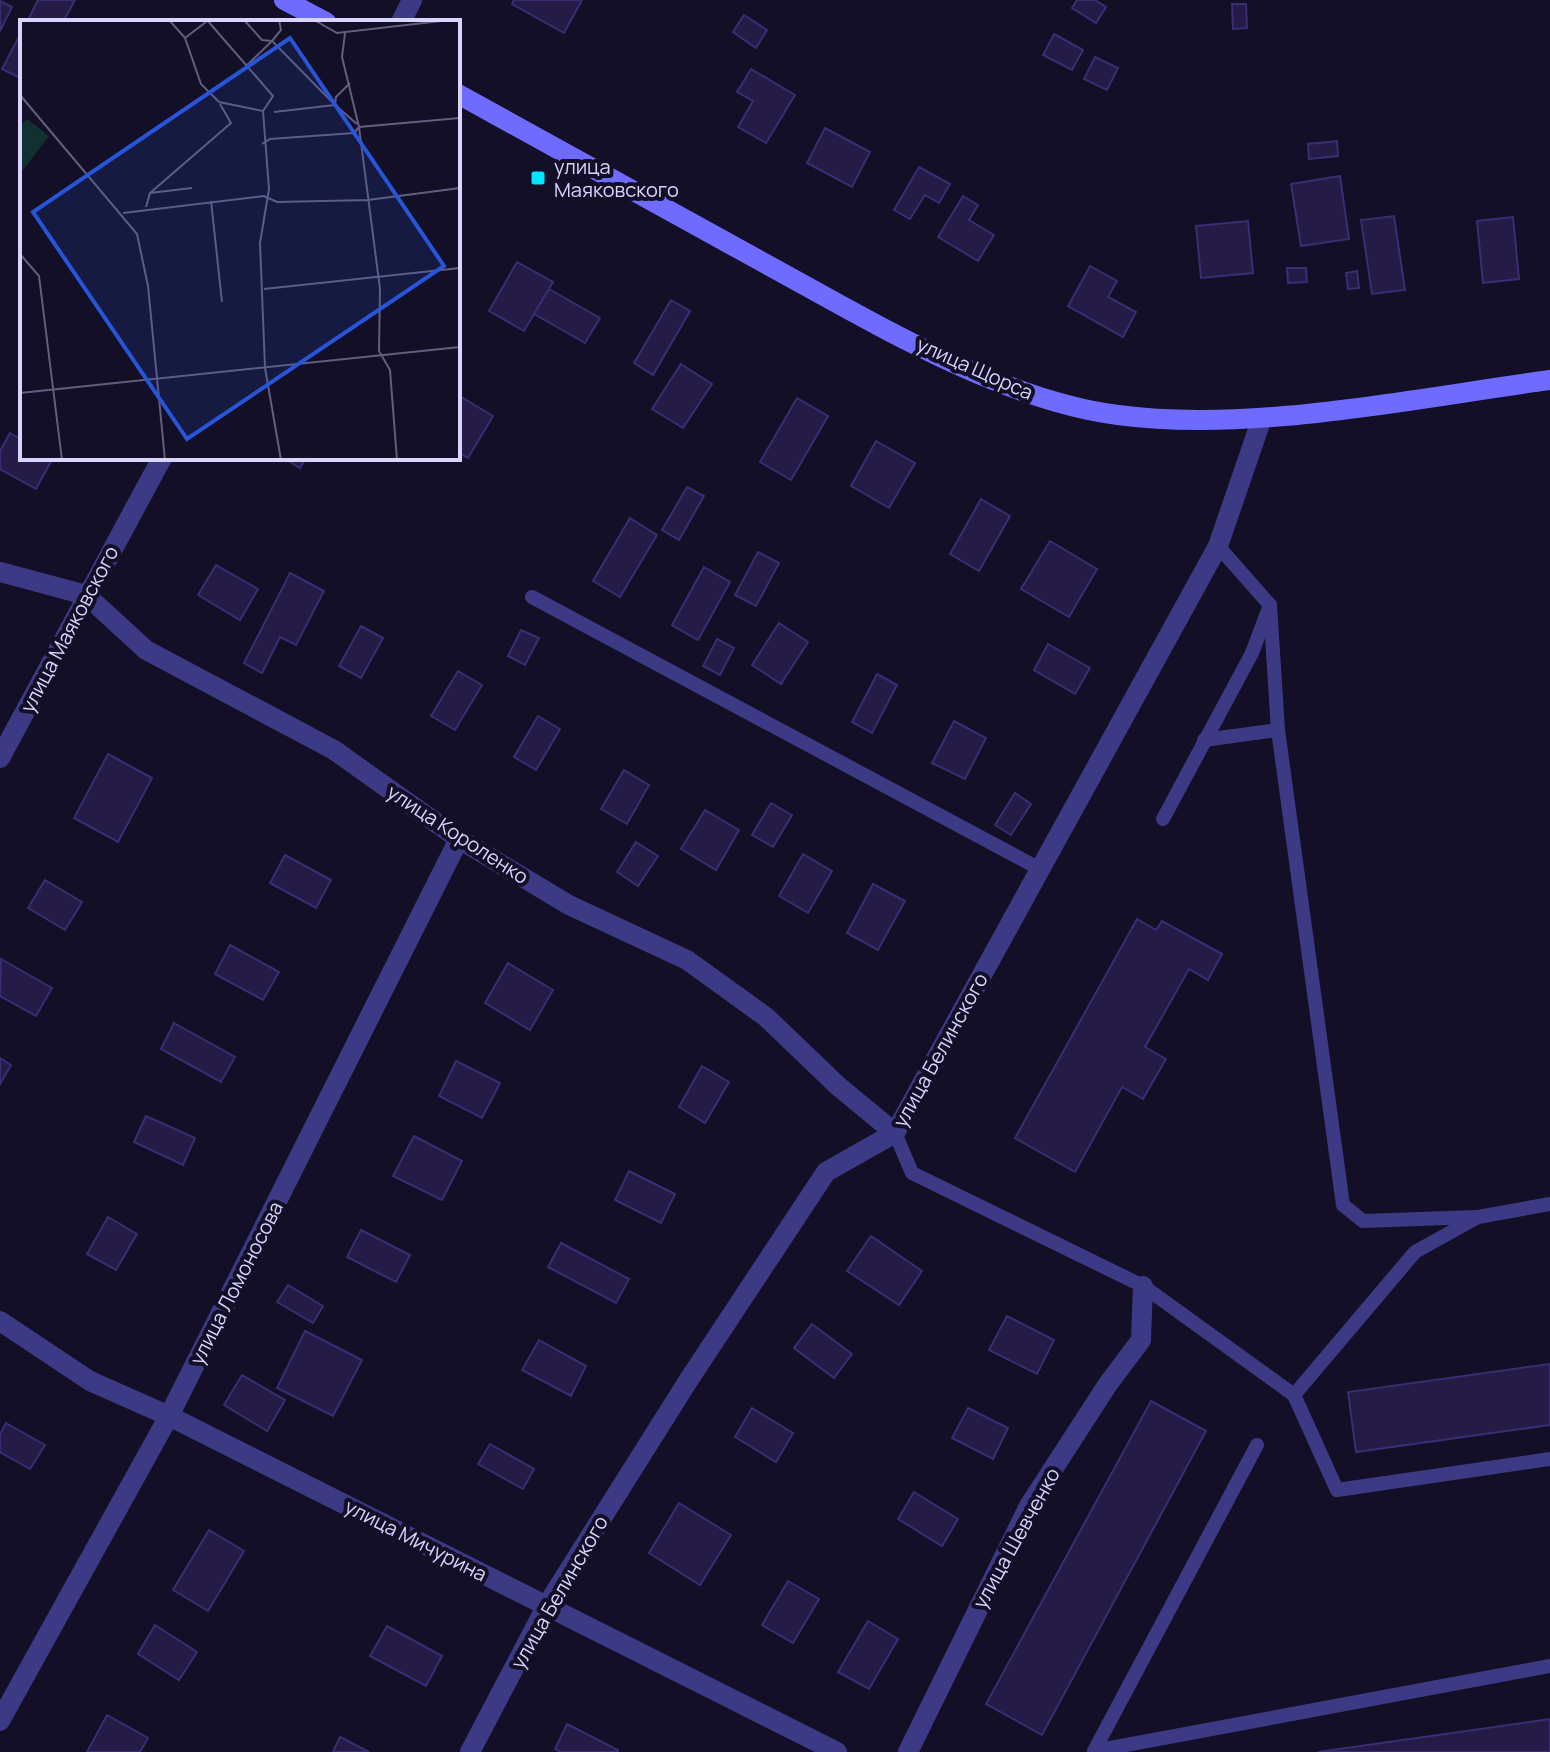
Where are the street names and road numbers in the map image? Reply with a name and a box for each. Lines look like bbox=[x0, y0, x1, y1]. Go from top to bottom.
street label: улица Щорса bbox=[913, 330, 1037, 406]
street label: улица Маяковского bbox=[14, 541, 124, 717]
street label: улица Короленко bbox=[382, 778, 534, 890]
street label: улица Белинского bbox=[886, 968, 994, 1132]
street label: улица Ломоносова bbox=[183, 1197, 289, 1369]
street label: улица Шевченко bbox=[966, 1463, 1066, 1613]
street label: улица Мичурина bbox=[340, 1492, 492, 1588]
street label: улица Белинского bbox=[504, 1510, 614, 1673]

